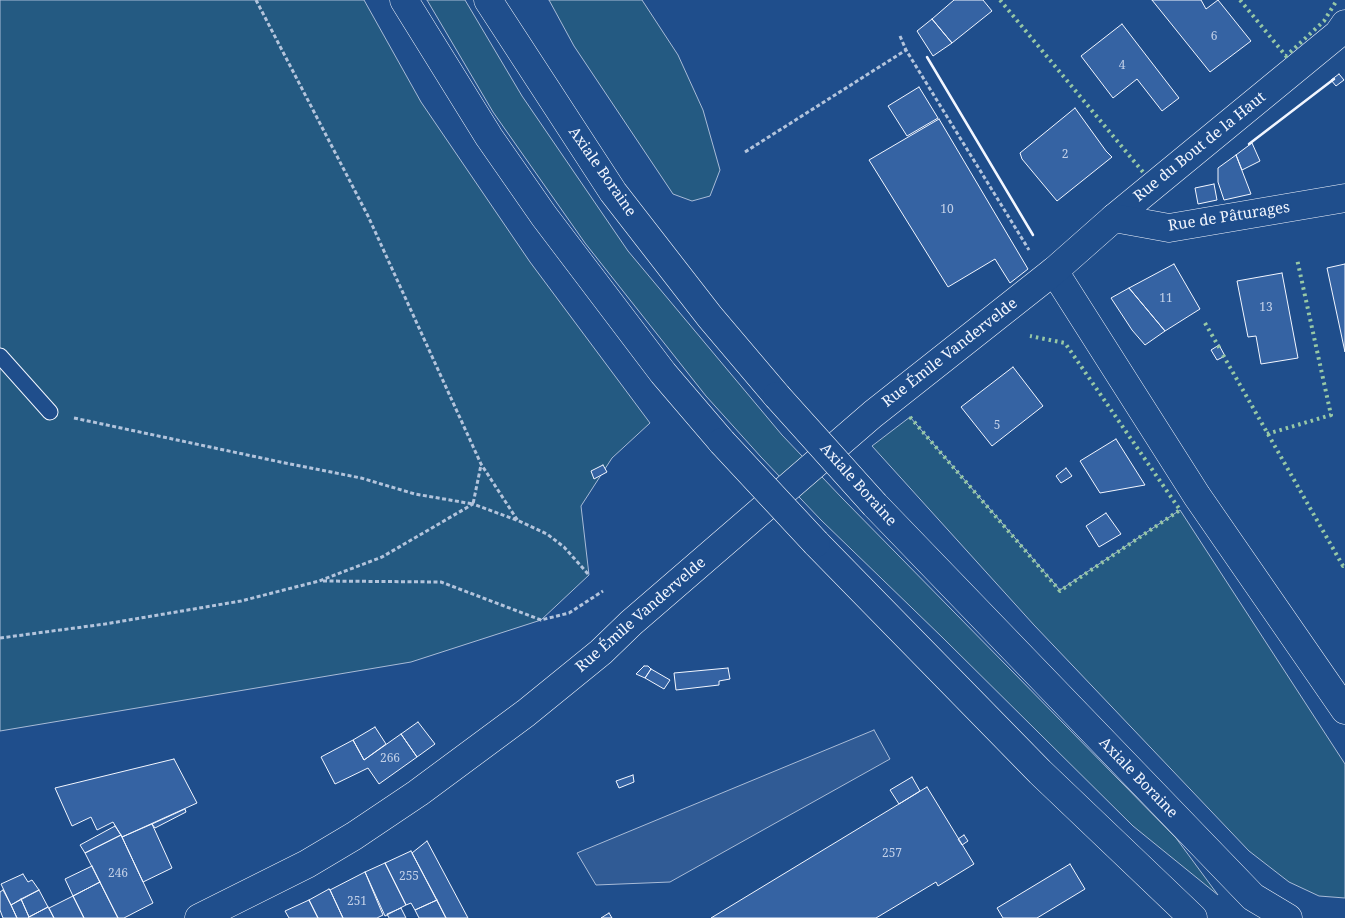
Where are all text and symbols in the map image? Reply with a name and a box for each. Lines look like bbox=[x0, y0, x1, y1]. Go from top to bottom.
house number: 6 bbox=[1211, 30, 1217, 44]
house number: 4 bbox=[1119, 59, 1125, 73]
street label: Rue du Bout de la Haut bbox=[1130, 88, 1270, 206]
street label: Axiale Boraine bbox=[564, 124, 640, 220]
house number: 2 bbox=[1062, 148, 1068, 162]
street label: Rue de Pâturages bbox=[1167, 199, 1291, 235]
house number: 10 bbox=[940, 203, 954, 217]
house number: 11 bbox=[1159, 292, 1173, 306]
street label: Rue Émile Vandervelde bbox=[879, 295, 1021, 411]
house number: 13 bbox=[1259, 301, 1273, 315]
house number: 5 bbox=[994, 419, 1000, 433]
street label: Axiale Boraine bbox=[816, 440, 900, 530]
street label: Rue Émile Vandervelde bbox=[572, 554, 710, 676]
street label: Axiale Boraine bbox=[1095, 734, 1181, 822]
house number: 266 bbox=[380, 752, 400, 766]
house number: 257 bbox=[882, 847, 902, 861]
house number: 246 bbox=[108, 867, 128, 881]
house number: 255 bbox=[399, 870, 419, 884]
house number: 251 bbox=[347, 895, 367, 909]

